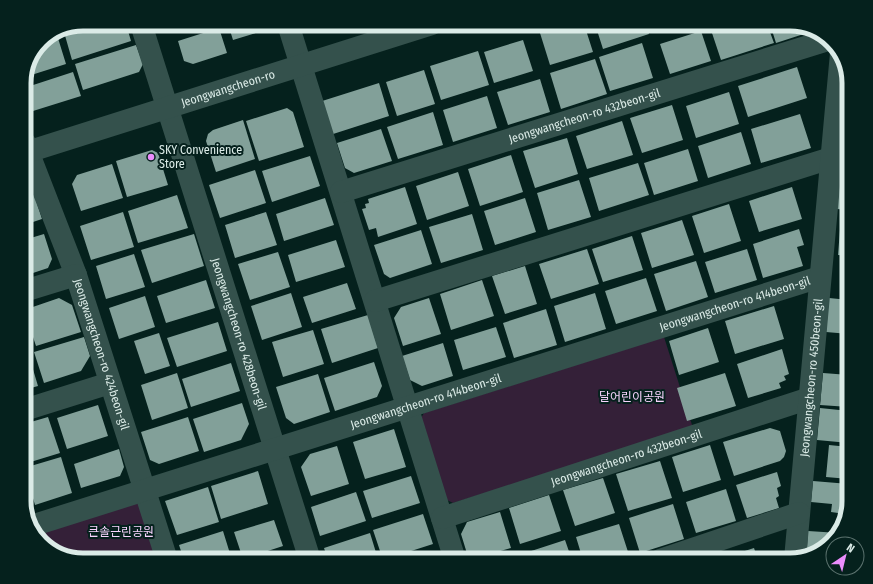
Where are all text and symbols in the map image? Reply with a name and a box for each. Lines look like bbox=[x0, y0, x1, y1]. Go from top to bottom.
street label: Jeongwangcheon-ro bbox=[179, 67, 277, 110]
street label: Jeongwangcheon-ro 432beon-gil bbox=[507, 86, 662, 146]
place label: SKY Convenience Store bbox=[159, 143, 242, 171]
marker: SKY Convenience Store bbox=[146, 152, 156, 162]
street label: Jeongwangcheon-ro 428beon-gil bbox=[208, 256, 269, 412]
street label: Jeongwangcheon-ro 414beon-gil bbox=[658, 274, 812, 334]
street label: Jeongwangcheon-ro 424beon-gil bbox=[71, 277, 132, 432]
street label: Jeongwangcheon-ro 450beon-gil bbox=[797, 298, 826, 458]
street label: Jeongwangcheon-ro 414beon-gil bbox=[349, 371, 503, 432]
park label: 달어린이공원 bbox=[599, 390, 665, 404]
street label: Jeongwangcheon-ro 432beon-gil bbox=[549, 427, 704, 489]
park label: 큰솔근린공원 bbox=[88, 525, 154, 539]
north arrow bbox=[825, 536, 865, 576]
text: N bbox=[844, 541, 857, 555]

